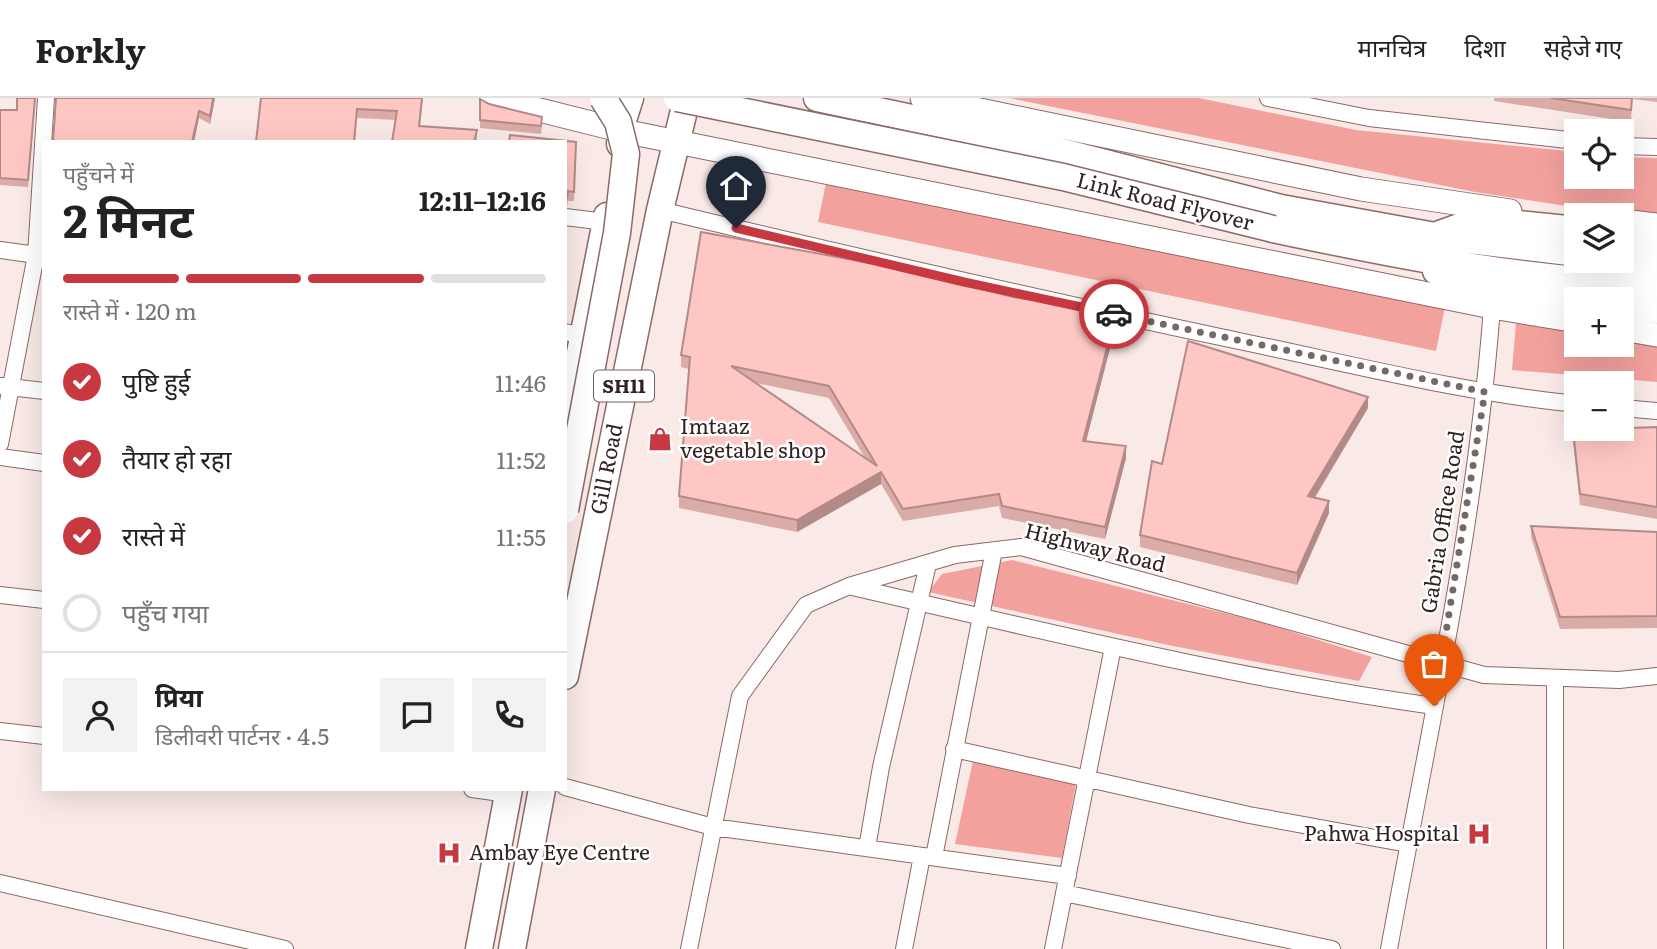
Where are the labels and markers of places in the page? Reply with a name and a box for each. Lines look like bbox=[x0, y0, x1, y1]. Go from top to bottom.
pin bbox=[706, 156, 766, 228]
place label: Imtaaz vegetable shop bbox=[680, 409, 826, 464]
shop icon: Imtaaz vegetable shop bbox=[646, 425, 674, 453]
pin bbox=[1404, 634, 1464, 706]
place label: Pahwa Hospital bbox=[1304, 816, 1459, 847]
hospital icon: Pahwa Hospital bbox=[1465, 820, 1493, 848]
place label: Ambay Eye Centre bbox=[469, 835, 650, 866]
hospital icon: Ambay Eye Centre bbox=[435, 839, 463, 867]

